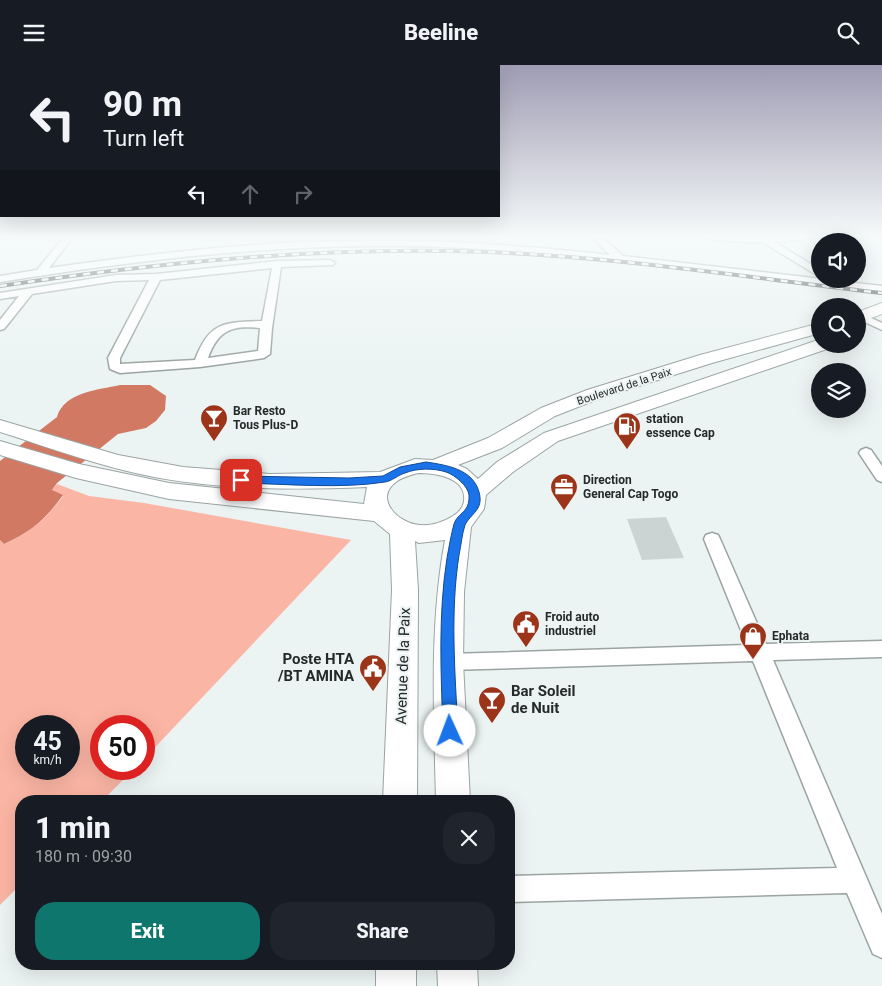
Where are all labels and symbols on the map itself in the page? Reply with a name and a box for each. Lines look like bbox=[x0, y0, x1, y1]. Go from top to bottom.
street label: Boulevard de la Paix bbox=[575, 365, 674, 408]
bar icon: Bar Resto Tous Plus-D bbox=[199, 403, 229, 442]
place label: Bar Resto Tous Plus-D bbox=[233, 404, 299, 432]
fuel station icon: station essence Cap bbox=[612, 411, 642, 450]
place label: station essence Cap bbox=[646, 412, 715, 440]
pin bbox=[220, 459, 262, 501]
office icon: Direction General Cap Togo bbox=[549, 472, 579, 511]
place label: Direction General Cap Togo bbox=[583, 473, 678, 501]
street label: Avenue de la Paix bbox=[392, 607, 414, 725]
public building icon: Froid auto industriel bbox=[511, 609, 541, 648]
place label: Froid auto industriel bbox=[545, 610, 599, 638]
shop icon: Ephata bbox=[738, 621, 768, 660]
place label: Ephata bbox=[772, 629, 810, 643]
place label: Poste HTA /BT AMINA bbox=[277, 650, 355, 685]
public building icon: Poste HTA /BT AMINA bbox=[358, 653, 388, 692]
place label: Bar Soleil de Nuit bbox=[511, 682, 576, 717]
bar icon: Bar Soleil de Nuit bbox=[477, 685, 507, 724]
position arrow bbox=[423, 704, 475, 756]
speed limit sign: 50 bbox=[90, 715, 155, 780]

